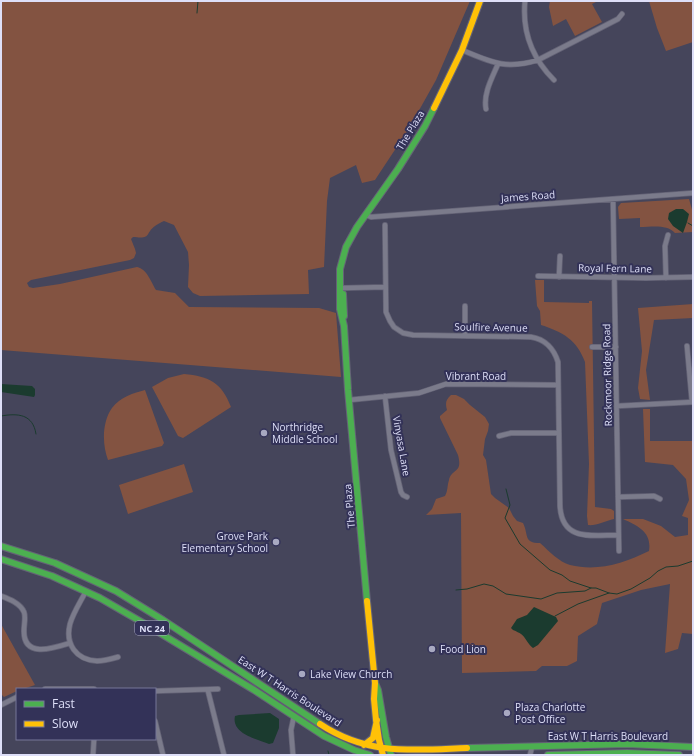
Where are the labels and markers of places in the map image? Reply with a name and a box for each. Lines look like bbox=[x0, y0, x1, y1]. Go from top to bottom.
place label: Northridge Middle School bbox=[272, 420, 337, 446]
marker: Northridge Middle School bbox=[259, 428, 269, 438]
place label: Grove Park Elementary School bbox=[182, 529, 269, 555]
marker: Grove Park Elementary School bbox=[271, 537, 281, 547]
place label: Food Lion bbox=[440, 642, 486, 656]
marker: Food Lion bbox=[427, 644, 437, 654]
place label: Lake View Church bbox=[310, 667, 392, 681]
marker: Lake View Church bbox=[297, 669, 307, 679]
place label: Plaza Charlotte Post Office bbox=[515, 700, 586, 726]
marker: Plaza Charlotte Post Office bbox=[502, 708, 512, 718]

